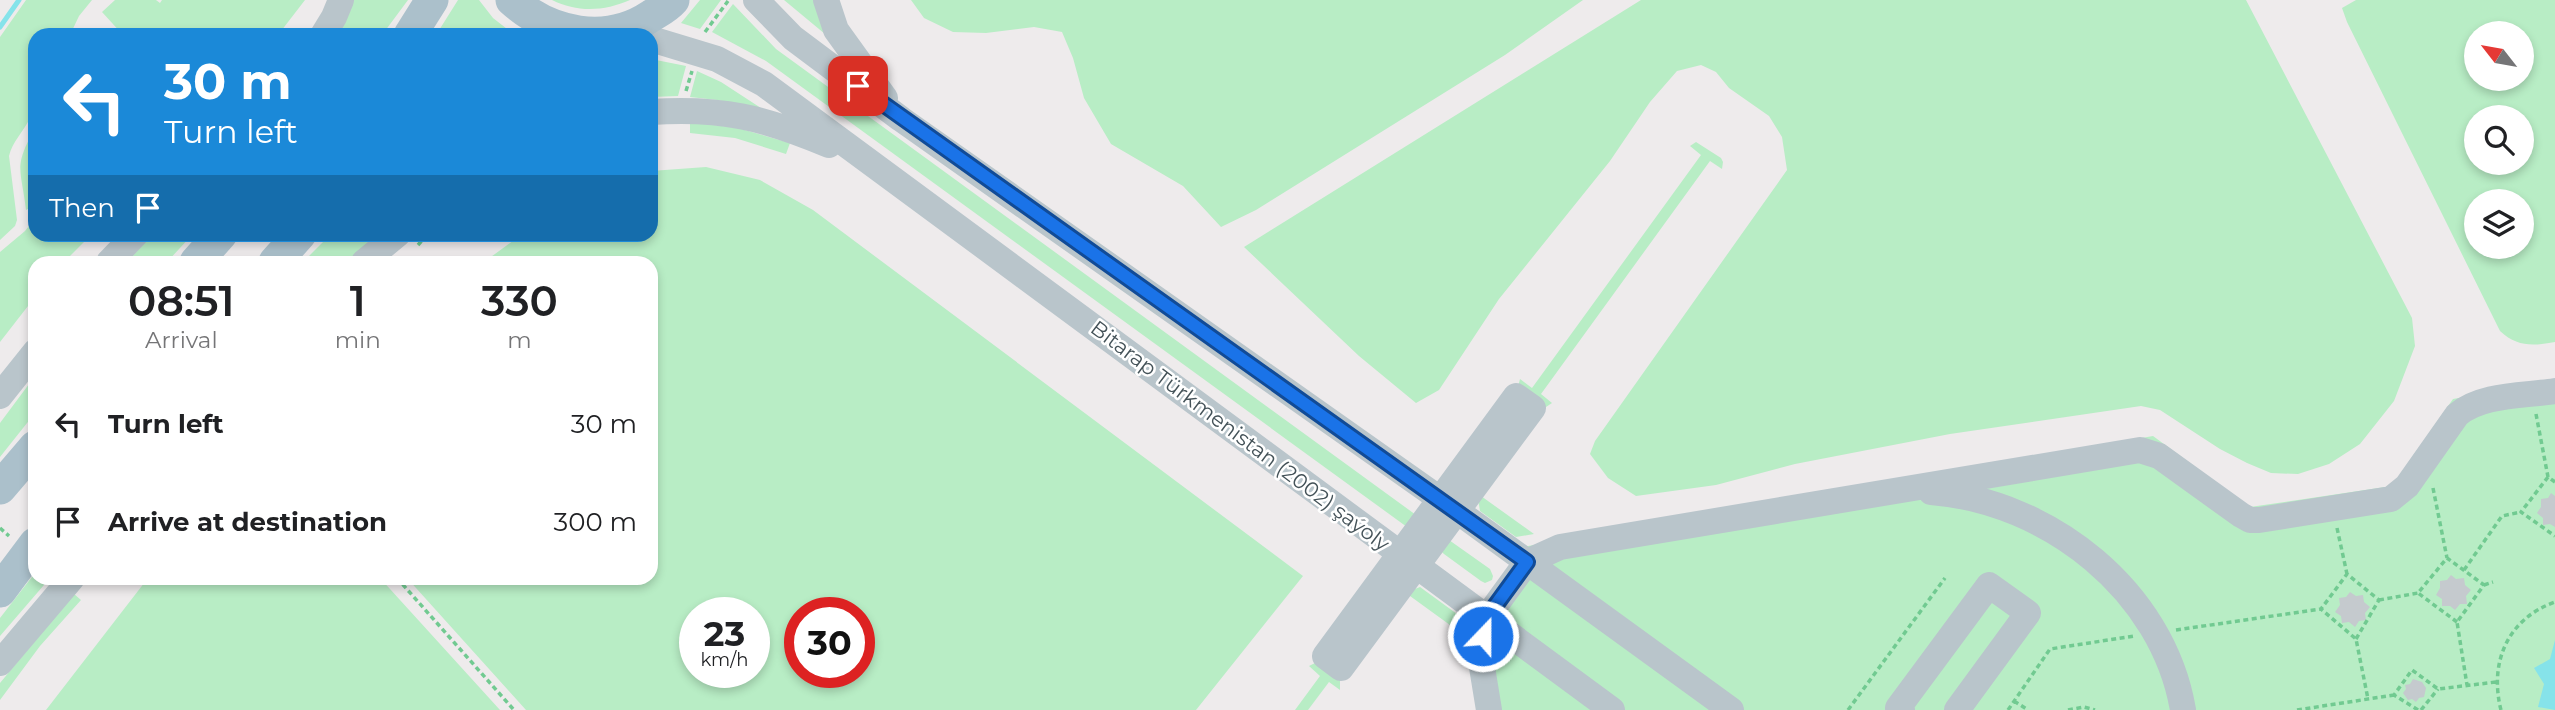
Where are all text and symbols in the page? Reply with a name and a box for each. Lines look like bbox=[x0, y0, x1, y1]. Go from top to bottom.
north arrow bbox=[2464, 21, 2534, 91]
map controls bbox=[2464, 21, 2534, 259]
text: 30 m bbox=[164, 52, 292, 111]
icon: left bbox=[49, 56, 140, 147]
pin bbox=[828, 56, 888, 116]
icon: arrive bbox=[839, 67, 877, 105]
button: search bbox=[2464, 105, 2534, 175]
text: Turn left bbox=[164, 112, 298, 151]
icon: arrive bbox=[129, 189, 167, 227]
button: layers bbox=[2464, 189, 2534, 259]
text: Then bbox=[49, 192, 115, 224]
text: 08:51 bbox=[128, 275, 235, 327]
text: 1 bbox=[350, 275, 366, 327]
text: 330 bbox=[481, 275, 558, 327]
street label: Bitarap Türkmenistan (2002) şaýoly bbox=[1086, 315, 1395, 557]
text: Arrival bbox=[145, 326, 218, 354]
text: min bbox=[335, 326, 381, 354]
text: m bbox=[507, 326, 532, 354]
icon: left bbox=[49, 405, 87, 443]
text: Turn left bbox=[108, 408, 224, 440]
text: 30 m bbox=[571, 408, 637, 440]
icon: arrive bbox=[49, 503, 87, 541]
text: Arrive at destination bbox=[108, 506, 387, 538]
text: 300 m bbox=[554, 506, 637, 538]
speed limit sign: 30 bbox=[784, 597, 875, 688]
position arrow bbox=[1446, 599, 1520, 673]
text: 23 bbox=[704, 612, 745, 655]
text: km/h bbox=[700, 649, 749, 671]

